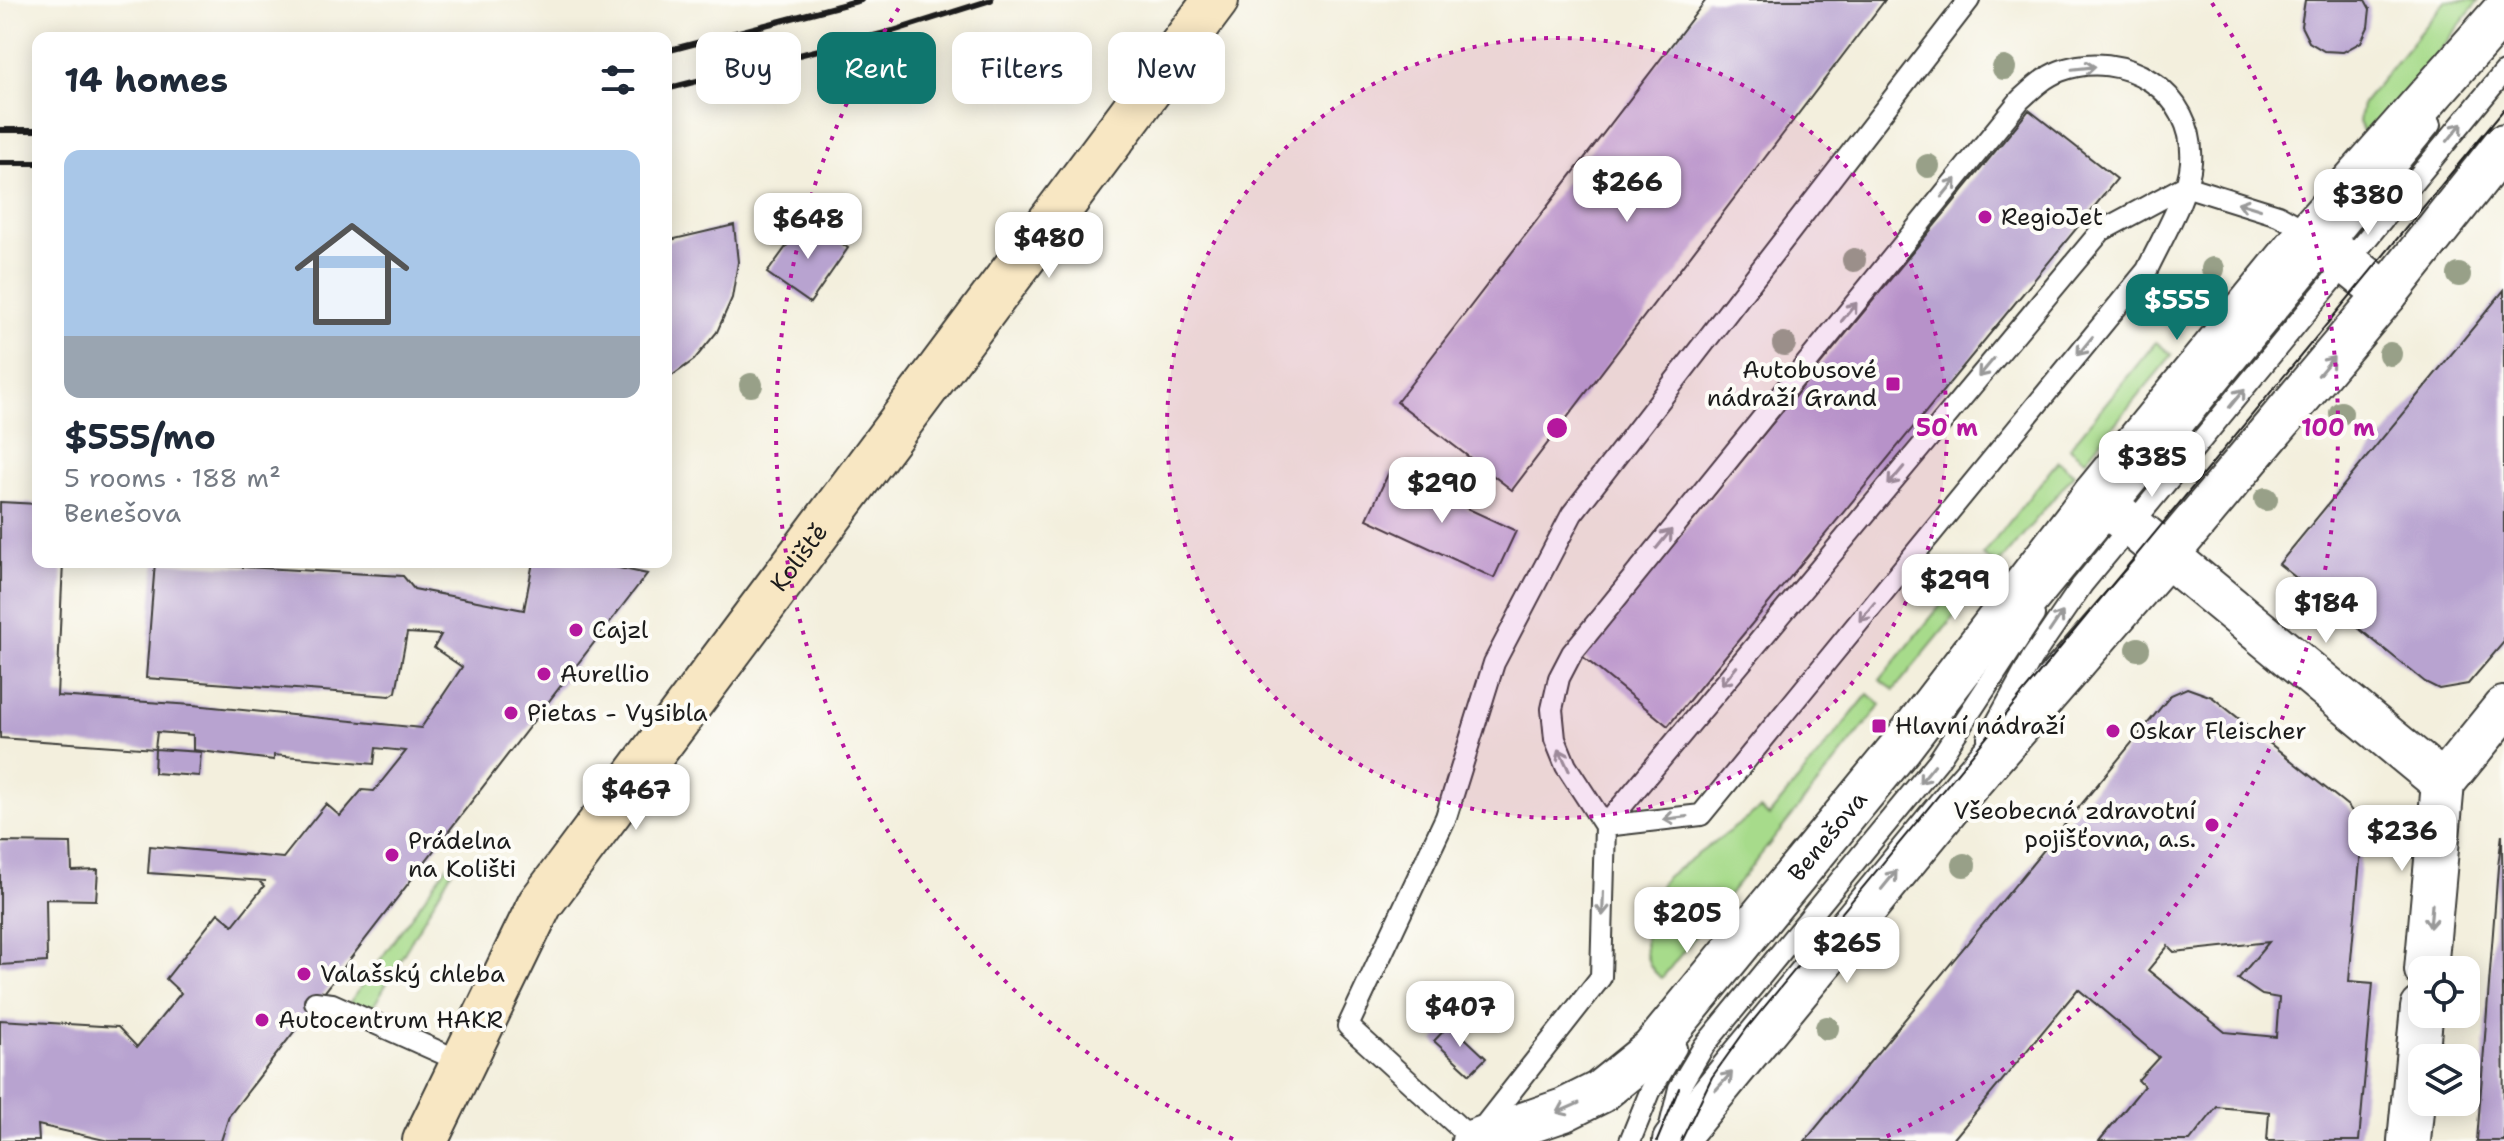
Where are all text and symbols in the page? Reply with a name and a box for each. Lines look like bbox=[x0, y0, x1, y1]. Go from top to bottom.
chip: Buy bbox=[696, 32, 801, 104]
chip: Rent bbox=[817, 32, 936, 104]
chip: Filters bbox=[952, 32, 1092, 104]
chip: New bbox=[1108, 32, 1225, 104]
text: 14 homes bbox=[64, 57, 228, 103]
icon: filters bbox=[596, 58, 640, 102]
one-way arrow bbox=[2070, 60, 2096, 75]
one-way arrow bbox=[2446, 122, 2464, 143]
pin: $266 bbox=[1580, 156, 1674, 224]
text: $266 bbox=[1591, 164, 1663, 199]
pin: $380 bbox=[2321, 169, 2415, 237]
text: $380 bbox=[2332, 177, 2404, 212]
one-way arrow bbox=[1941, 178, 1958, 199]
pin: $648 bbox=[761, 193, 855, 261]
one-way arrow bbox=[2236, 198, 2262, 213]
text: $648 bbox=[772, 201, 844, 236]
place label: RegioJet bbox=[2001, 201, 2103, 233]
icon: home bbox=[280, 202, 424, 346]
marker: RegioJet bbox=[1976, 208, 1994, 226]
pin: $480 bbox=[1002, 212, 1096, 280]
text: $480 bbox=[1013, 220, 1085, 255]
pin: $555 bbox=[2130, 274, 2224, 342]
text: $555 bbox=[2144, 282, 2210, 317]
one-way arrow bbox=[1840, 302, 1858, 323]
one-way arrow bbox=[2076, 335, 2094, 356]
place label: Autobusové nádraží Grand bbox=[1707, 354, 1877, 414]
one-way arrow bbox=[2317, 356, 2335, 377]
one-way arrow bbox=[1977, 357, 1995, 377]
marker: Autobusové nádraží Grand bbox=[1884, 375, 1902, 393]
one-way arrow bbox=[2227, 387, 2245, 408]
text: 50 m bbox=[1916, 412, 1978, 444]
text: 100 m bbox=[2301, 412, 2375, 444]
text: $555/mo bbox=[64, 414, 216, 460]
centre of rings bbox=[1543, 414, 1571, 442]
pin: $385 bbox=[2105, 431, 2199, 499]
text: $385 bbox=[2117, 439, 2187, 474]
pin: $290 bbox=[1395, 457, 1489, 525]
text: 5 rooms · 188 m² bbox=[64, 460, 281, 495]
text: $290 bbox=[1407, 465, 1477, 500]
one-way arrow bbox=[1887, 465, 1905, 486]
text: Benešova bbox=[64, 495, 181, 530]
street label: Koliště bbox=[763, 517, 835, 598]
one-way arrow bbox=[1656, 529, 1673, 550]
pin: $299 bbox=[1908, 554, 2002, 622]
text: $299 bbox=[1920, 562, 1990, 597]
pin: $184 bbox=[2279, 577, 2373, 645]
text: $184 bbox=[2294, 585, 2358, 620]
one-way arrow bbox=[1858, 601, 1875, 622]
one-way arrow bbox=[2048, 611, 2064, 633]
place label: Cajzl bbox=[592, 614, 649, 646]
marker: Cajzl bbox=[567, 621, 585, 639]
place label: Aurellio bbox=[560, 658, 650, 690]
marker: Aurellio bbox=[535, 665, 553, 683]
one-way arrow bbox=[1720, 665, 1738, 685]
place label: Pietas - Vysibla bbox=[527, 697, 708, 729]
marker: Pietas - Vysibla bbox=[502, 704, 520, 722]
place label: Hlavní nádraží bbox=[1895, 710, 2066, 742]
place label: Oskar Fleischer bbox=[2129, 715, 2307, 747]
marker: Hlavní nádraží bbox=[1870, 717, 1888, 735]
marker: Oskar Fleischer bbox=[2104, 722, 2122, 740]
one-way arrow bbox=[1556, 748, 1571, 772]
one-way arrow bbox=[1919, 763, 1936, 784]
pin: $467 bbox=[589, 764, 683, 832]
text: $467 bbox=[601, 772, 671, 807]
street label: Benešova bbox=[1781, 784, 1874, 888]
place label: Všeobecná zdravotní pojišťovna, a.s. bbox=[1953, 795, 2196, 855]
pin: $236 bbox=[2355, 805, 2449, 873]
one-way arrow bbox=[1662, 810, 1689, 825]
text: $236 bbox=[2366, 813, 2438, 848]
marker: Všeobecná zdravotní pojišťovna, a.s. bbox=[2203, 816, 2221, 834]
place label: Prádelna na Kolišti bbox=[408, 825, 516, 885]
marker: Prádelna na Kolišti bbox=[383, 846, 401, 864]
one-way arrow bbox=[1880, 871, 1898, 891]
pin: $205 bbox=[1640, 887, 1734, 955]
one-way arrow bbox=[1595, 890, 1611, 917]
text: $205 bbox=[1652, 895, 1722, 930]
one-way arrow bbox=[2423, 902, 2438, 929]
pin: $265 bbox=[1800, 917, 1894, 985]
text: $265 bbox=[1812, 925, 1882, 960]
map controls bbox=[2408, 956, 2480, 1116]
button: locate bbox=[2408, 956, 2480, 1028]
place label: Valašský chleba bbox=[320, 958, 505, 990]
marker: Valašský chleba bbox=[295, 965, 313, 983]
pin: $407 bbox=[1413, 981, 1507, 1049]
text: $407 bbox=[1424, 989, 1496, 1024]
place label: Autocentrum HAKR bbox=[278, 1004, 503, 1036]
marker: Autocentrum HAKR bbox=[253, 1011, 271, 1029]
button: layers bbox=[2408, 1044, 2480, 1116]
one-way arrow bbox=[1715, 1072, 1733, 1092]
one-way arrow bbox=[1556, 1101, 1580, 1116]

